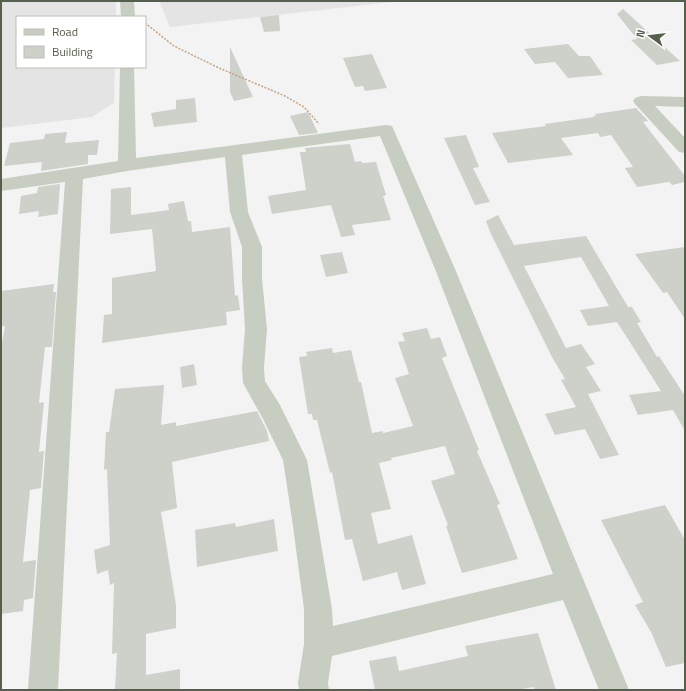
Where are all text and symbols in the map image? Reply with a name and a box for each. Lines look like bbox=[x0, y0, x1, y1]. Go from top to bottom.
legend bbox=[16, 16, 146, 68]
north arrow bbox=[630, 16, 670, 56]
text: Road bbox=[52, 22, 78, 41]
text: N bbox=[632, 28, 649, 39]
text: Building bbox=[52, 42, 93, 61]

